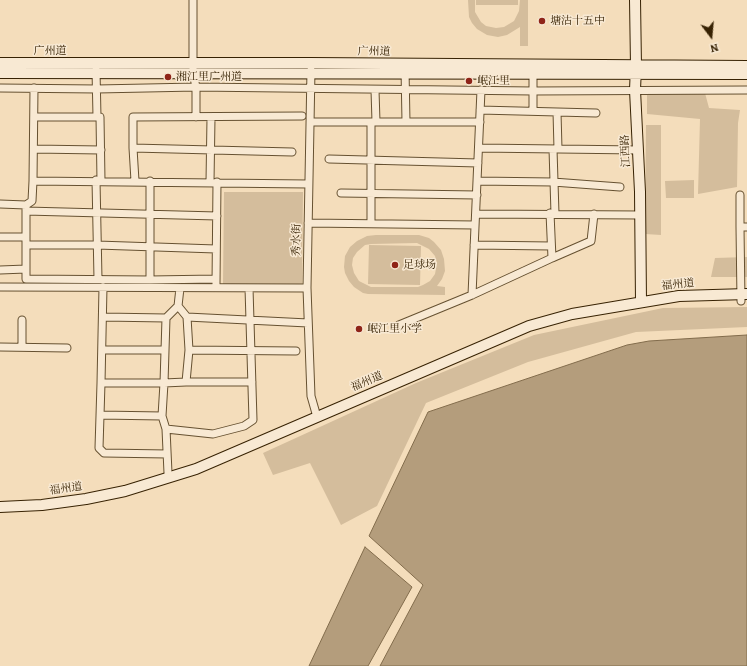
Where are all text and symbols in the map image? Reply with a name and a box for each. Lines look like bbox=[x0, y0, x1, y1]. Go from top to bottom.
place label: 塘沽十五中 bbox=[550, 14, 605, 28]
marker: 塘沽十五中 bbox=[537, 16, 547, 26]
north arrow bbox=[691, 16, 731, 56]
text: N bbox=[709, 40, 720, 56]
street label: 广州道 bbox=[34, 44, 66, 58]
street label: 广州道 bbox=[357, 45, 391, 59]
place label: 湘江里广州道 bbox=[176, 70, 242, 84]
marker: 湘江里广州道 bbox=[163, 72, 173, 82]
place label: 岷江里 bbox=[477, 74, 510, 88]
marker: 岷江里 bbox=[464, 76, 474, 86]
street label: 江西路 bbox=[619, 134, 633, 168]
street label: 秀水街 bbox=[290, 223, 304, 257]
place label: 足球场 bbox=[403, 258, 436, 272]
marker: 足球场 bbox=[390, 260, 400, 270]
street label: 福州道 bbox=[661, 277, 695, 293]
place label: 岷江里小学 bbox=[367, 322, 422, 336]
marker: 岷江里小学 bbox=[354, 324, 364, 334]
street label: 福州道 bbox=[349, 369, 385, 395]
street label: 福州道 bbox=[49, 480, 83, 498]

